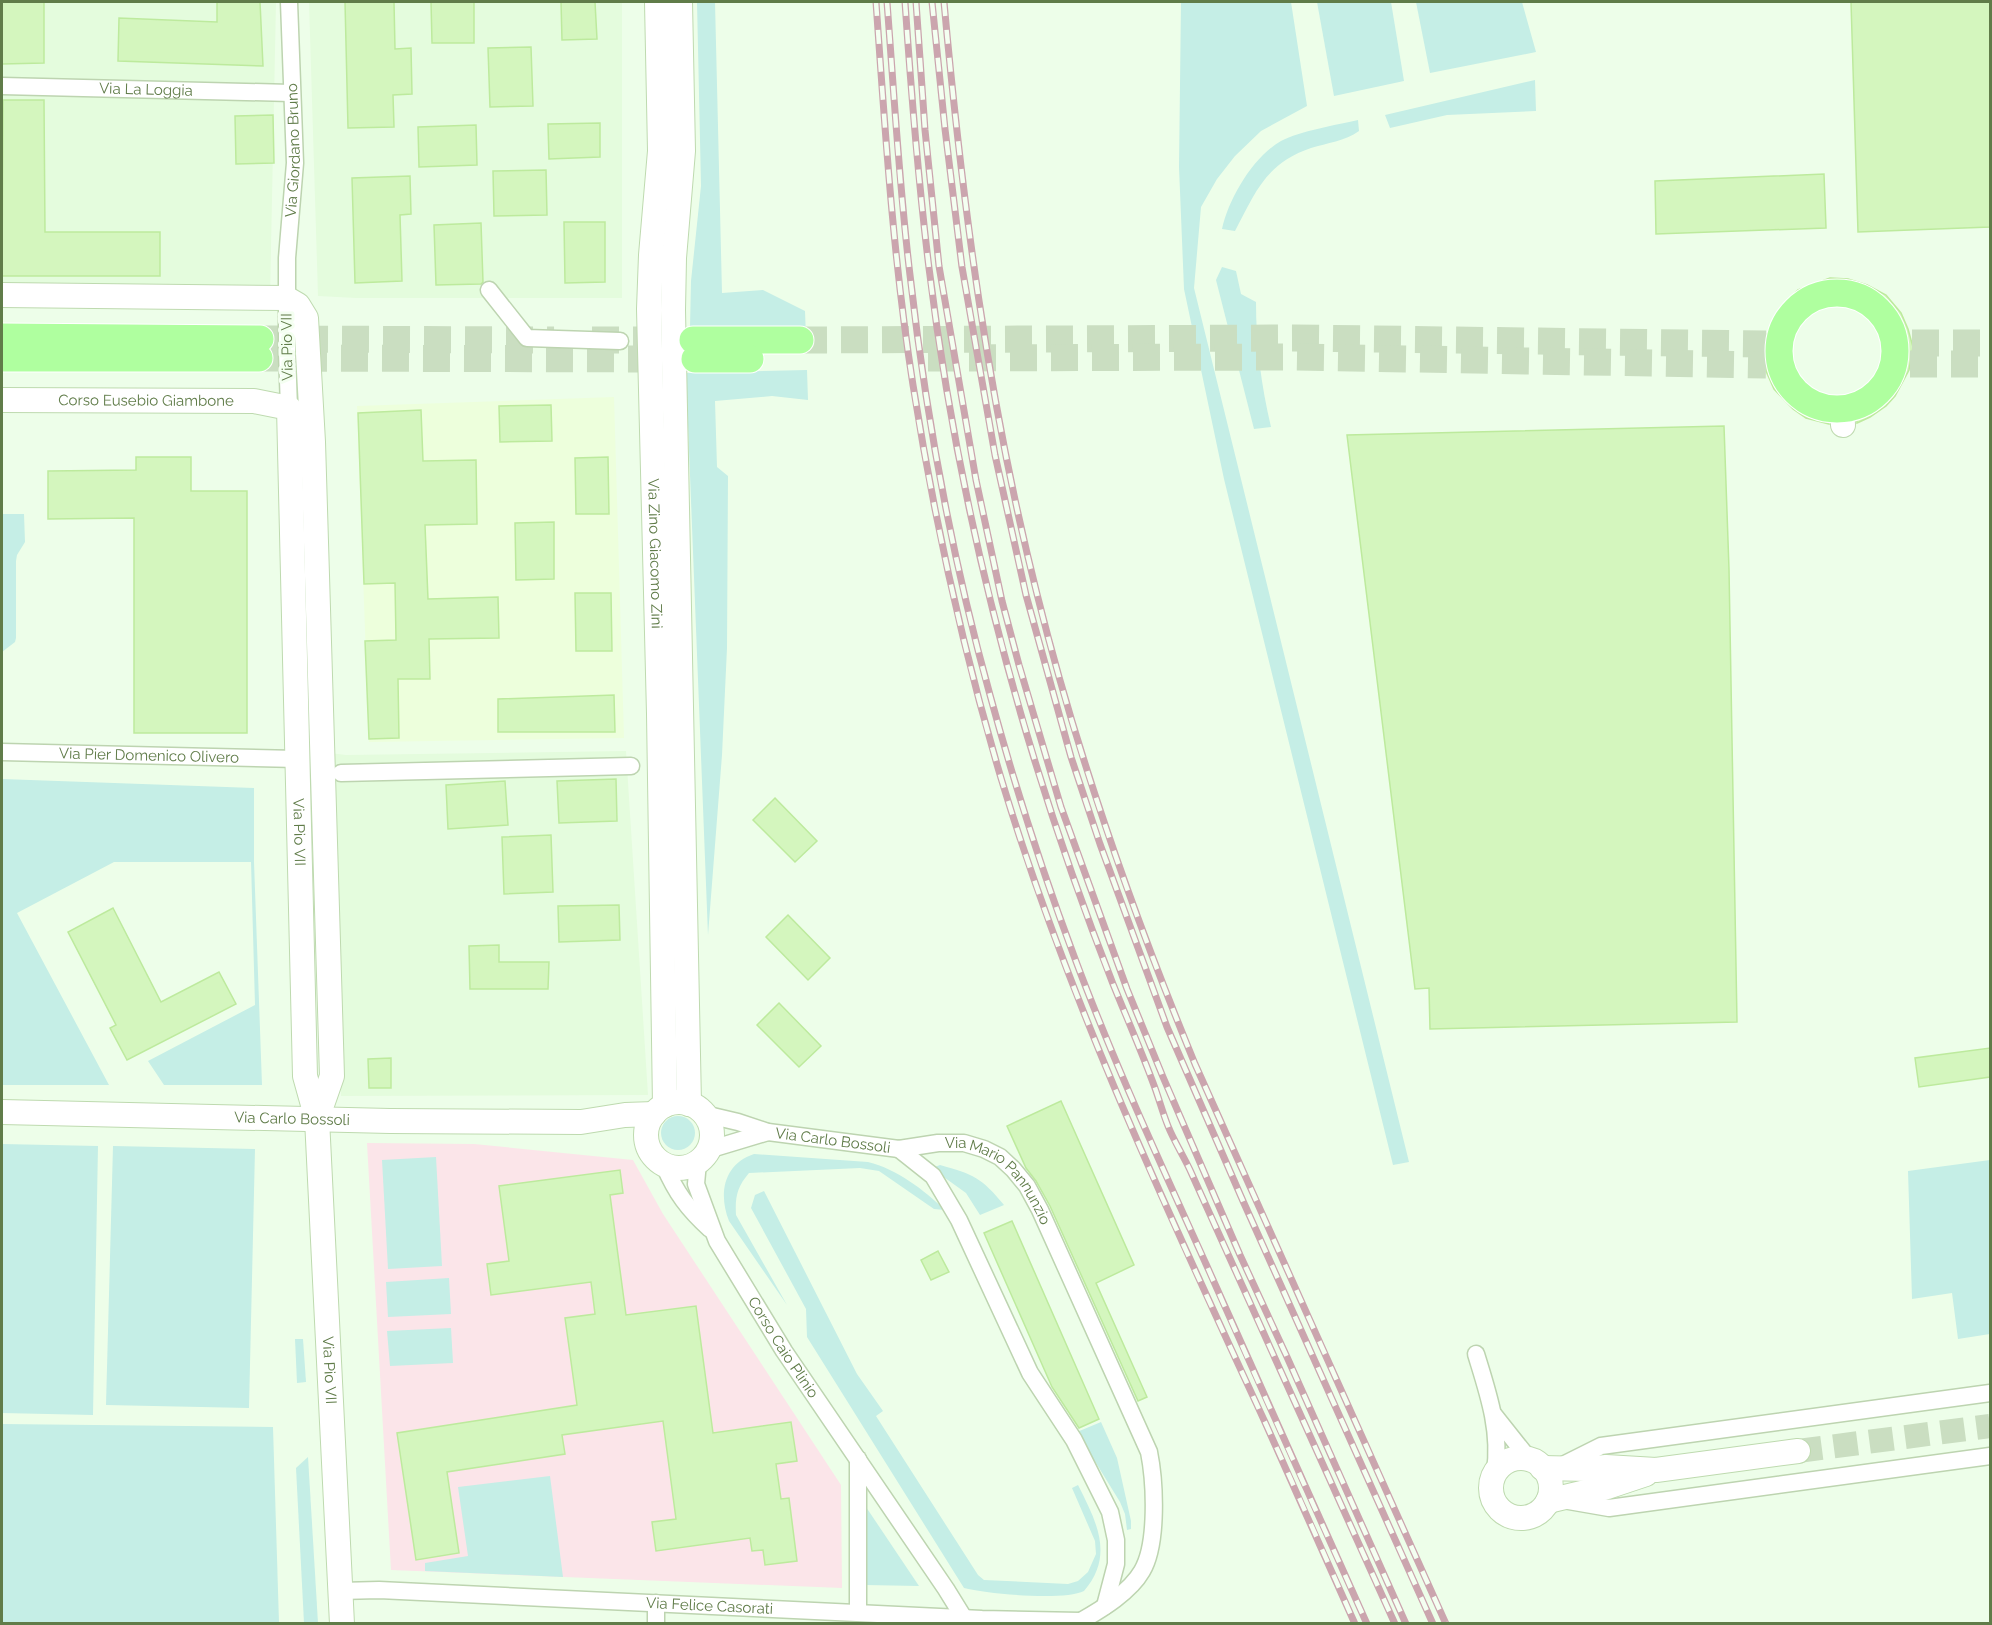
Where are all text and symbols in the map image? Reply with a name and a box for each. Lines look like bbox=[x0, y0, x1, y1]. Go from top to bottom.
street label: Via La Loggia bbox=[99, 79, 193, 100]
street label: Via Giordano Bruno bbox=[281, 83, 304, 218]
street label: Via Pio VII bbox=[277, 313, 297, 381]
street label: Corso Eusebio Giambone bbox=[58, 391, 234, 410]
street label: Via Zino Giacomo Zini bbox=[644, 478, 666, 629]
street label: Via Pier Domenico Olivero bbox=[59, 744, 239, 767]
street label: Via Pio VII bbox=[289, 798, 309, 866]
street label: Via Carlo Bossoli bbox=[234, 1108, 350, 1129]
street label: Via Carlo Bossoli bbox=[774, 1124, 892, 1157]
street label: Via Mario Pannunzio bbox=[945, 1134, 1054, 1228]
street label: Corso Caio Plinio bbox=[744, 1293, 822, 1401]
street label: Via Pio VII bbox=[319, 1336, 340, 1405]
street label: Via Felice Casorati bbox=[646, 1594, 774, 1618]

